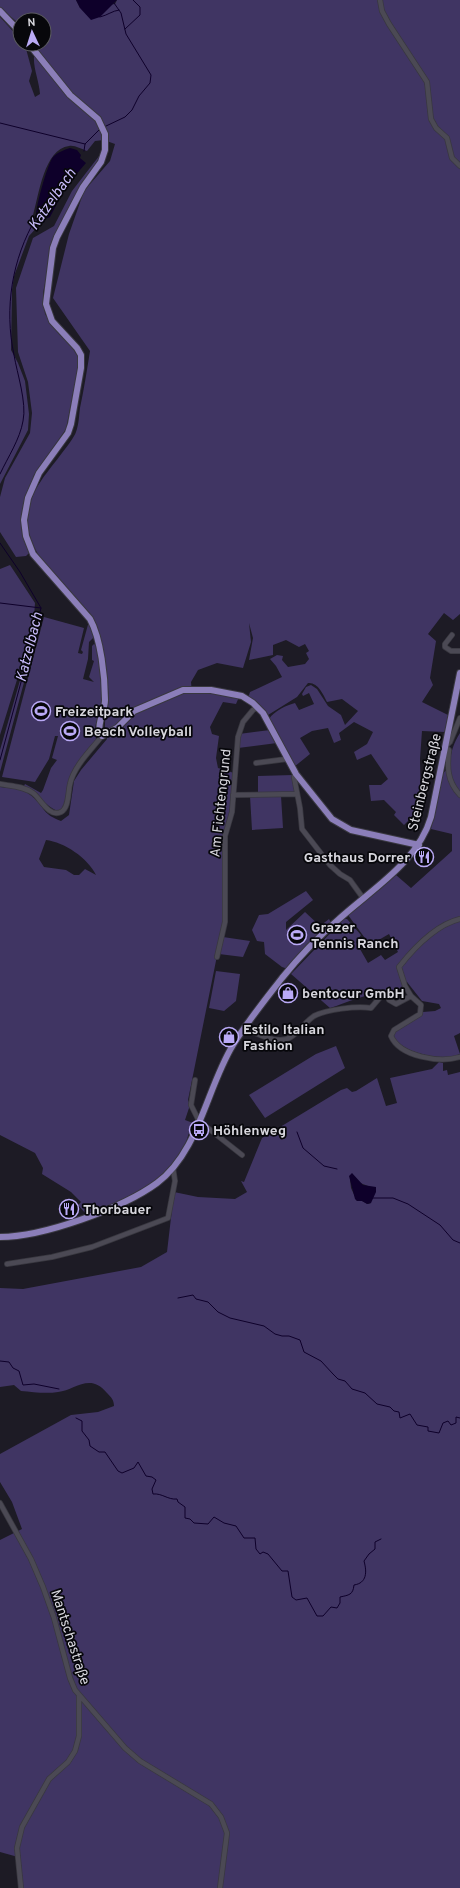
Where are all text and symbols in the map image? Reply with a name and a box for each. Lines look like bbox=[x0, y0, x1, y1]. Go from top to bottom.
north arrow bbox=[12, 12, 52, 52]
text: N bbox=[27, 16, 36, 30]
water label: Katzelbach bbox=[25, 165, 81, 234]
water label: Katzelbach bbox=[13, 611, 48, 684]
sports icon: Freizeitpark bbox=[30, 700, 52, 722]
place label: Freizeitpark bbox=[55, 704, 133, 721]
sports icon: Beach Volleyball bbox=[59, 720, 81, 742]
place label: Beach Volleyball bbox=[84, 724, 192, 741]
street label: Steinbergstraße bbox=[405, 732, 446, 833]
street label: Am Fichtengrund bbox=[207, 748, 236, 858]
restaurant icon: Gasthaus Dorrer bbox=[413, 846, 435, 868]
place label: Gasthaus Dorrer bbox=[304, 850, 410, 867]
place label: Grazer Tennis Ranch bbox=[311, 920, 398, 953]
sports icon: Grazer Tennis Ranch bbox=[286, 924, 308, 946]
shop icon: bentocur GmbH bbox=[277, 982, 299, 1004]
place label: bentocur GmbH bbox=[302, 986, 405, 1003]
place label: Estilo Italian Fashion bbox=[243, 1022, 324, 1055]
shop icon: Estilo Italian Fashion bbox=[218, 1026, 240, 1048]
bus stop icon: Höhlenweg bbox=[188, 1119, 210, 1141]
place label: Höhlenweg bbox=[213, 1123, 286, 1140]
restaurant icon: Thorbauer bbox=[58, 1198, 80, 1220]
place label: Thorbauer bbox=[83, 1202, 151, 1219]
street label: Mantschastraße bbox=[46, 1588, 93, 1687]

